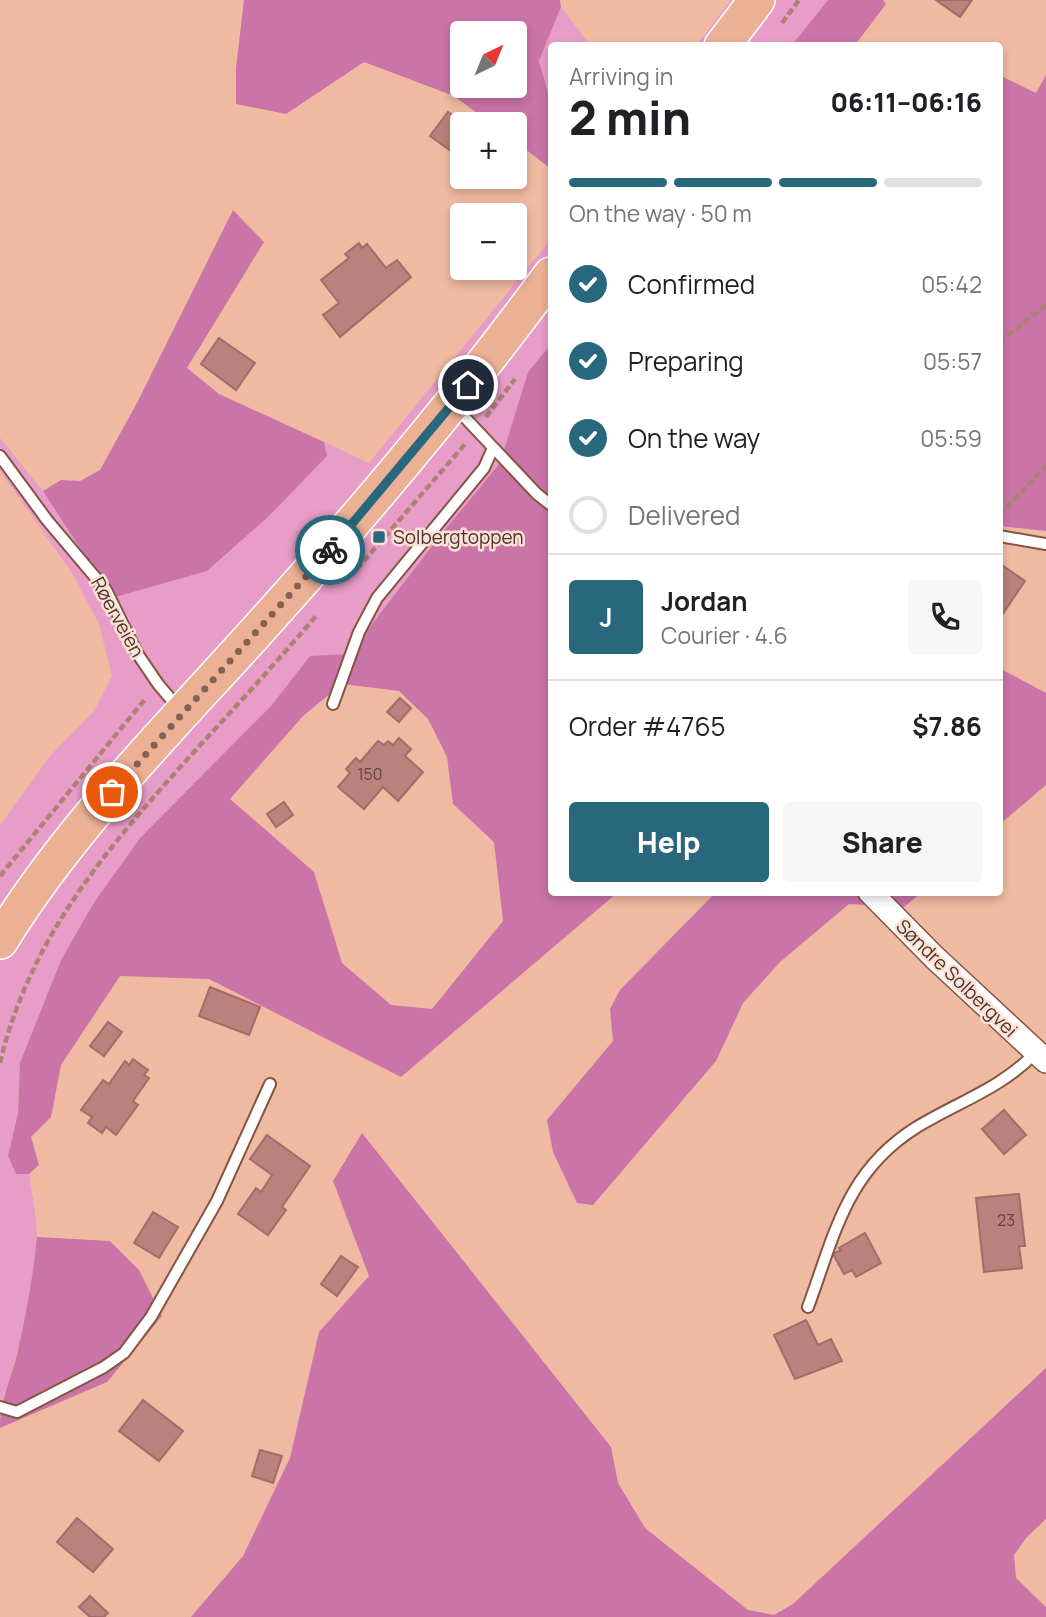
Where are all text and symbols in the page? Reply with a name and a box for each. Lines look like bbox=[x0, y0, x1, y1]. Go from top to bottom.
north arrow bbox=[450, 21, 527, 98]
map controls bbox=[450, 21, 527, 280]
text: Arriving in bbox=[569, 60, 674, 92]
text: 06:11–06:16 bbox=[830, 84, 982, 120]
text: 2 min bbox=[569, 86, 691, 149]
button: + bbox=[450, 112, 527, 189]
text: On the way · 50 m bbox=[569, 197, 752, 229]
button: − bbox=[450, 203, 527, 280]
icon: check bbox=[569, 265, 607, 303]
text: Confirmed bbox=[628, 266, 755, 302]
text: 05:42 bbox=[921, 268, 982, 300]
icon: check bbox=[569, 342, 607, 380]
text: Preparing bbox=[628, 343, 744, 379]
text: 05:57 bbox=[923, 345, 982, 377]
pin bbox=[438, 355, 498, 415]
icon: home bbox=[449, 366, 487, 404]
icon: check bbox=[569, 419, 607, 457]
text: On the way bbox=[628, 420, 760, 456]
text: 05:59 bbox=[920, 422, 982, 454]
text: Delivered bbox=[628, 497, 740, 533]
courier bbox=[295, 515, 365, 585]
place label: Solbergtoppen bbox=[393, 524, 524, 550]
marker: Solbergtoppen bbox=[371, 529, 387, 545]
icon: bike bbox=[311, 531, 349, 569]
street label: Røerveien bbox=[85, 572, 151, 662]
button: phone bbox=[908, 580, 982, 654]
text: Jordan bbox=[661, 583, 747, 619]
text: J bbox=[599, 599, 613, 635]
text: Courier · 4.6 bbox=[661, 619, 788, 651]
text: Order #4765 bbox=[569, 708, 726, 744]
text: $7.86 bbox=[912, 708, 982, 744]
pin bbox=[82, 762, 142, 822]
house number: 150 bbox=[357, 763, 383, 785]
icon: bag bbox=[93, 773, 131, 811]
button: Help bbox=[569, 802, 769, 882]
button: Share bbox=[783, 802, 982, 882]
street label: Søndre Solbergvei bbox=[891, 913, 1023, 1043]
house number: 23 bbox=[997, 1209, 1015, 1231]

